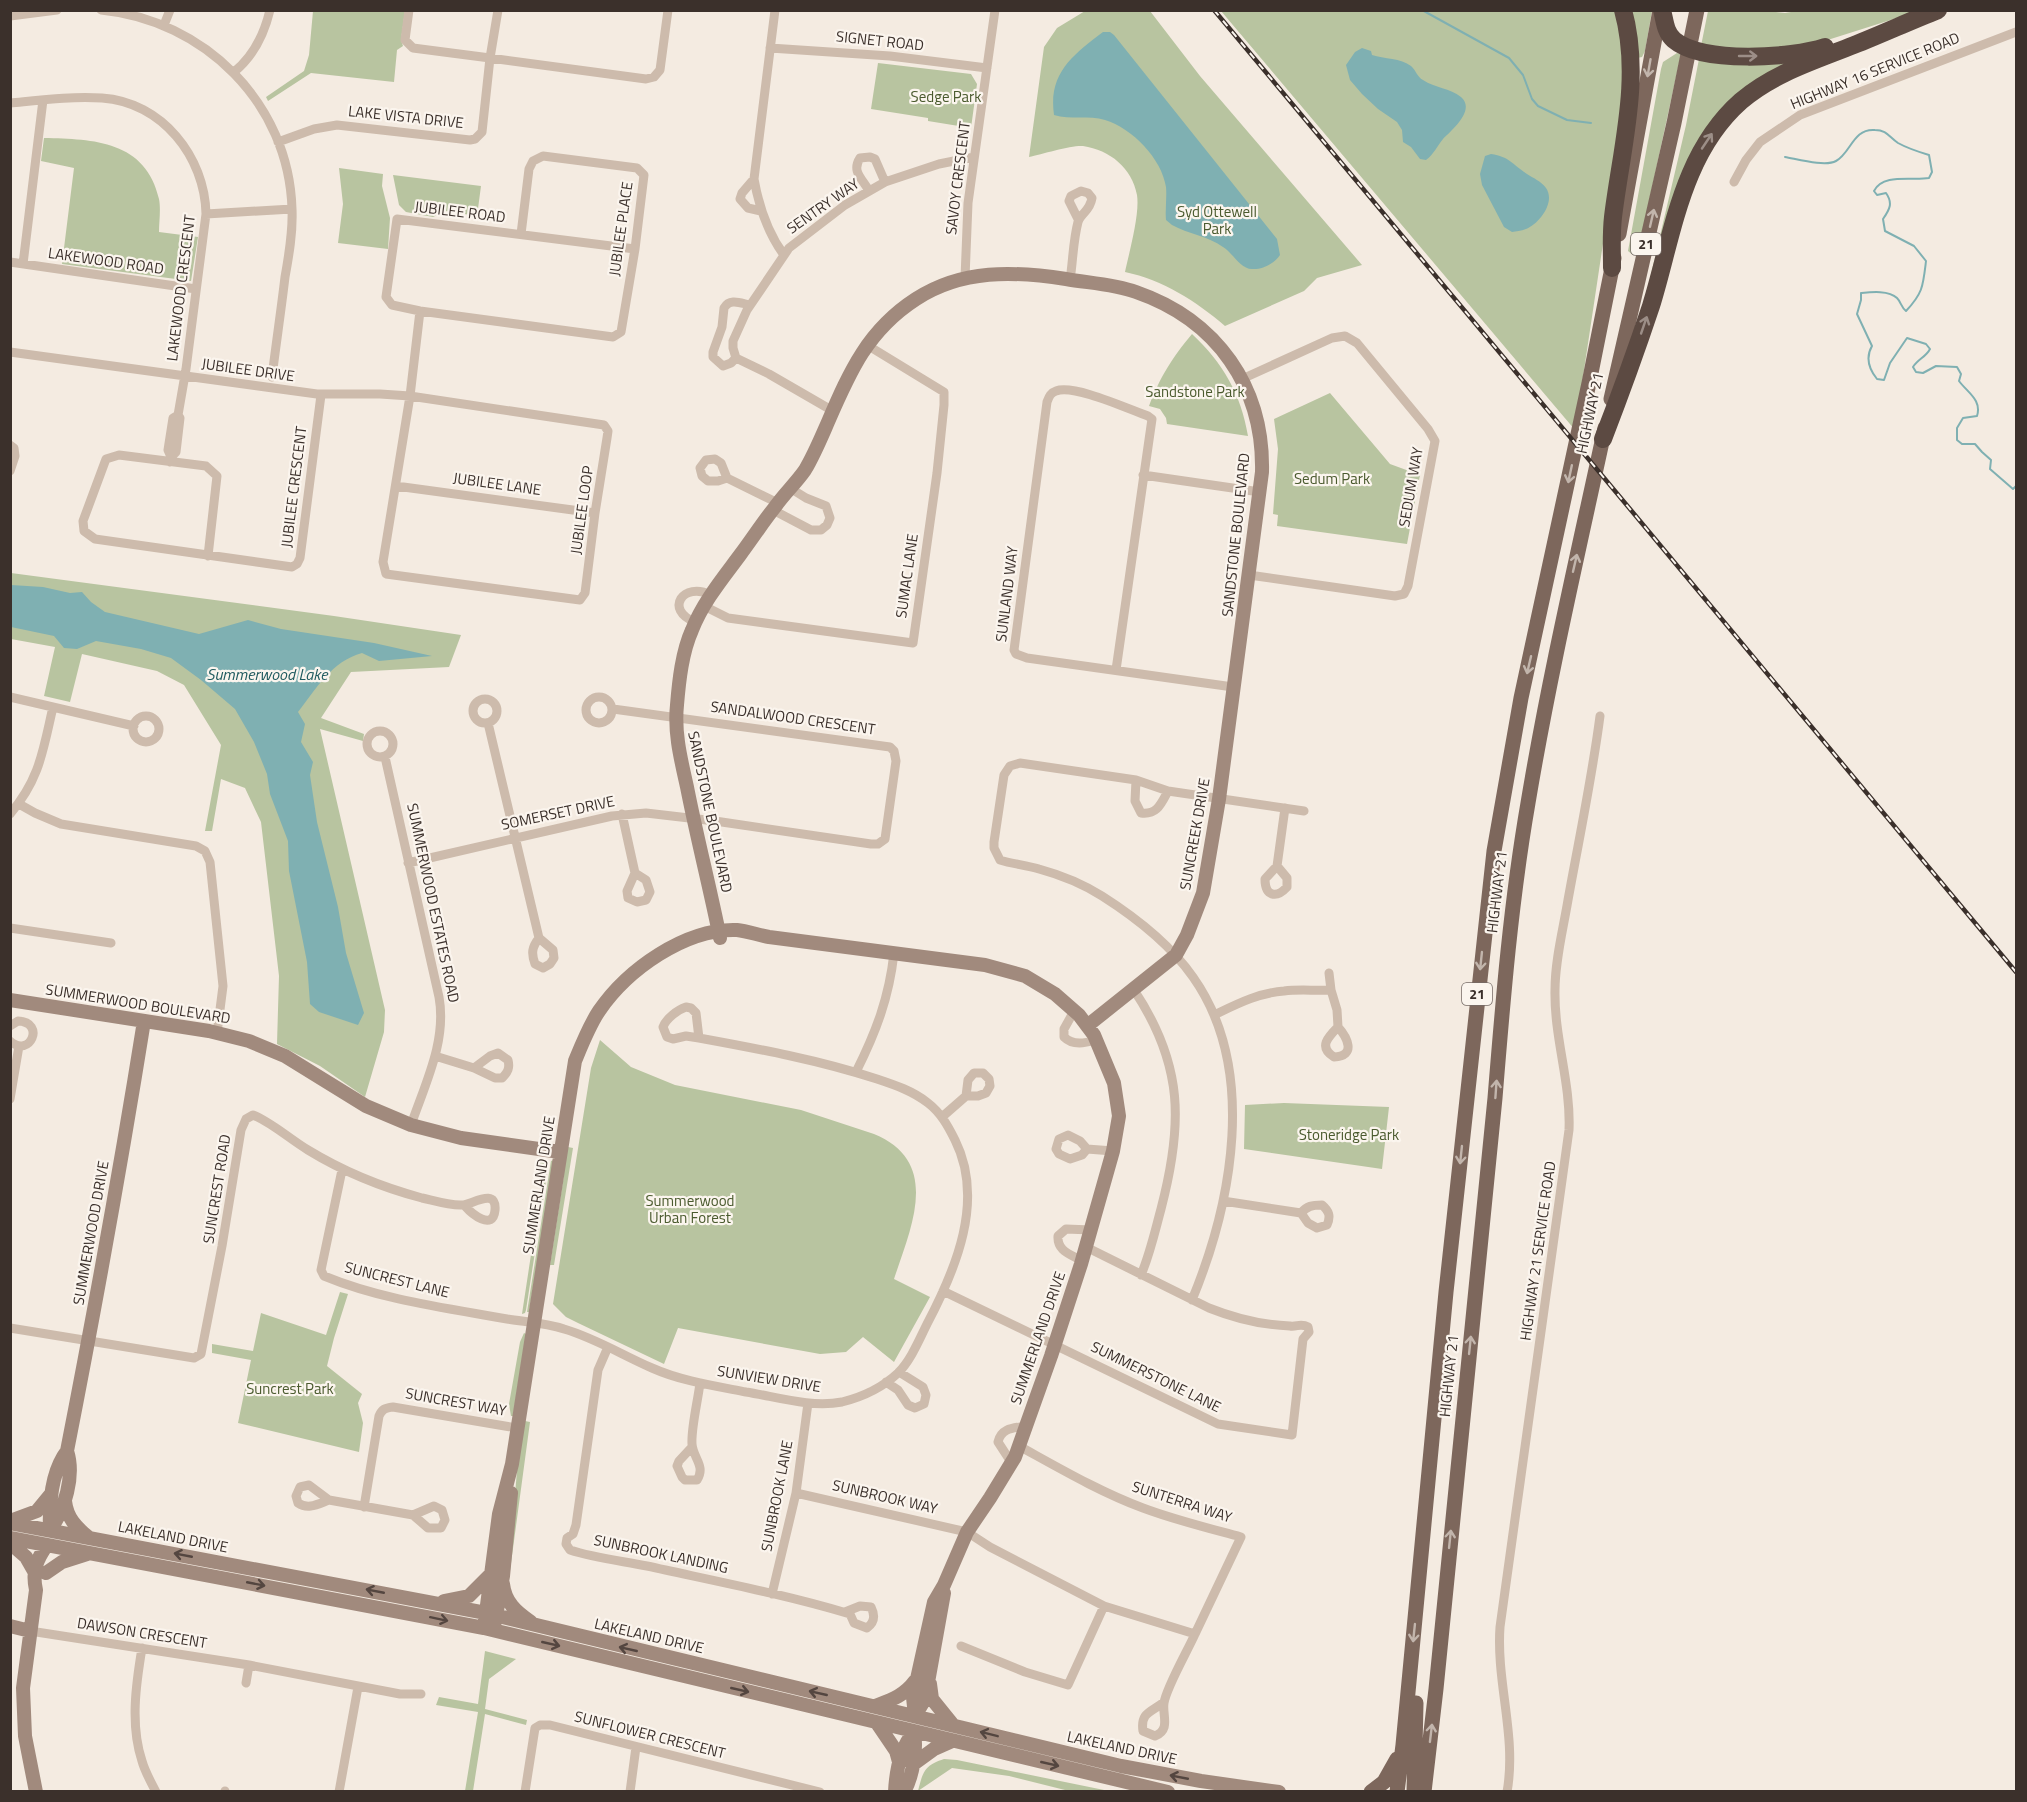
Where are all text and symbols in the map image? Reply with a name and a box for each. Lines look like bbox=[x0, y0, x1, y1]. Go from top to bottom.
street label: SIGNET ROAD bbox=[835, 24, 925, 57]
street label: HIGHWAY 16 SERVICE ROAD bbox=[1787, 26, 1963, 115]
one-way arrow bbox=[1737, 50, 1757, 62]
one-way arrow bbox=[1644, 58, 1655, 77]
park label: Sedge Park bbox=[911, 85, 981, 108]
street label: LAKE VISTA DRIVE bbox=[347, 99, 465, 134]
street label: SAVOY CRESCENT bbox=[939, 120, 976, 236]
one-way arrow bbox=[1701, 133, 1713, 150]
street label: SENTRY WAY bbox=[782, 172, 864, 239]
street label: JUBILEE PLACE bbox=[602, 180, 639, 278]
street label: JUBILEE ROAD bbox=[413, 195, 507, 228]
park label: Syd Ottewell Park bbox=[1177, 200, 1257, 240]
one-way arrow bbox=[1647, 209, 1659, 228]
street label: LAKEWOOD CRESCENT bbox=[160, 213, 201, 362]
road number: 21 bbox=[1631, 233, 1661, 255]
street label: LAKEWOOD ROAD bbox=[47, 241, 165, 280]
one-way arrow bbox=[1640, 316, 1651, 335]
street label: JUBILEE DRIVE bbox=[200, 352, 296, 387]
street label: HIGHWAY 21 bbox=[1570, 370, 1609, 456]
park label: Sandstone Park bbox=[1145, 380, 1245, 403]
street label: JUBILEE CRESCENT bbox=[275, 425, 312, 549]
street label: SEDUM WAY bbox=[1392, 445, 1429, 529]
street label: SANDSTONE BOULEVARD bbox=[1215, 452, 1256, 618]
street label: JUBILEE LOOP bbox=[564, 464, 599, 556]
one-way arrow bbox=[1563, 465, 1575, 484]
street label: JUBILEE LANE bbox=[452, 466, 543, 501]
park label: Sedum Park bbox=[1294, 467, 1370, 490]
street label: SUMAC LANE bbox=[889, 532, 924, 620]
street label: SUNLAND WAY bbox=[989, 545, 1024, 643]
one-way arrow bbox=[1569, 554, 1581, 573]
one-way arrow bbox=[1522, 655, 1534, 674]
water label: Summerwood Lake bbox=[206, 662, 329, 686]
street label: SANDALWOOD CRESCENT bbox=[709, 695, 877, 740]
street label: SANDSTONE BOULEVARD bbox=[682, 729, 739, 895]
street label: SUNCREEK DRIVE bbox=[1173, 776, 1216, 892]
street label: SOMERSET DRIVE bbox=[499, 789, 617, 836]
street label: SUMMERWOOD ESTATES ROAD bbox=[401, 801, 466, 1005]
street label: HIGHWAY 21 bbox=[1480, 850, 1513, 934]
one-way arrow bbox=[1475, 950, 1486, 970]
street label: SUMMERWOOD BOULEVARD bbox=[44, 978, 232, 1029]
road number: 21 bbox=[1462, 983, 1492, 1005]
one-way arrow bbox=[1491, 1079, 1502, 1099]
street label: SUMMERLAND DRIVE bbox=[516, 1114, 561, 1256]
park label: Stoneridge Park bbox=[1299, 1123, 1399, 1146]
street label: SUNCREST ROAD bbox=[197, 1133, 237, 1245]
one-way arrow bbox=[1455, 1144, 1466, 1164]
street label: SUMMERWOOD DRIVE bbox=[66, 1159, 115, 1307]
street label: HIGHWAY 21 SERVICE ROAD bbox=[1514, 1160, 1561, 1342]
park label: Summerwood Urban Forest bbox=[645, 1189, 735, 1229]
street label: SUNCREST LANE bbox=[342, 1255, 452, 1304]
street label: SUMMERLAND DRIVE bbox=[1004, 1268, 1071, 1407]
street label: HIGHWAY 21 bbox=[1433, 1334, 1464, 1418]
street label: SUMMERSTONE LANE bbox=[1087, 1335, 1225, 1418]
one-way arrow bbox=[1465, 1336, 1476, 1356]
street label: SUNVIEW DRIVE bbox=[715, 1359, 823, 1398]
park label: Suncrest Park bbox=[246, 1377, 334, 1400]
street label: SUNCREST WAY bbox=[404, 1381, 508, 1422]
street label: SUNBROOK LANE bbox=[754, 1438, 799, 1553]
street label: SUNBROOK WAY bbox=[830, 1473, 940, 1520]
street label: SUNTERRA WAY bbox=[1129, 1475, 1235, 1529]
street label: LAKELAND DRIVE bbox=[116, 1515, 230, 1558]
street label: SUNBROOK LANDING bbox=[592, 1528, 731, 1579]
one-way arrow bbox=[1445, 1530, 1456, 1550]
one-way arrow bbox=[174, 1549, 194, 1560]
one-way arrow bbox=[246, 1579, 266, 1590]
one-way arrow bbox=[366, 1585, 385, 1596]
street label: DAWSON CRESCENT bbox=[76, 1611, 209, 1654]
street label: LAKELAND DRIVE bbox=[592, 1612, 706, 1659]
one-way arrow bbox=[429, 1613, 448, 1625]
one-way arrow bbox=[1408, 1623, 1419, 1643]
one-way arrow bbox=[541, 1639, 560, 1651]
one-way arrow bbox=[618, 1642, 637, 1654]
one-way arrow bbox=[731, 1685, 750, 1697]
one-way arrow bbox=[808, 1686, 827, 1698]
street label: SUNFLOWER CRESCENT bbox=[572, 1705, 728, 1764]
one-way arrow bbox=[1425, 1724, 1436, 1744]
street label: LAKELAND DRIVE bbox=[1065, 1725, 1179, 1770]
one-way arrow bbox=[980, 1727, 999, 1739]
one-way arrow bbox=[1040, 1759, 1059, 1771]
one-way arrow bbox=[1170, 1771, 1190, 1782]

